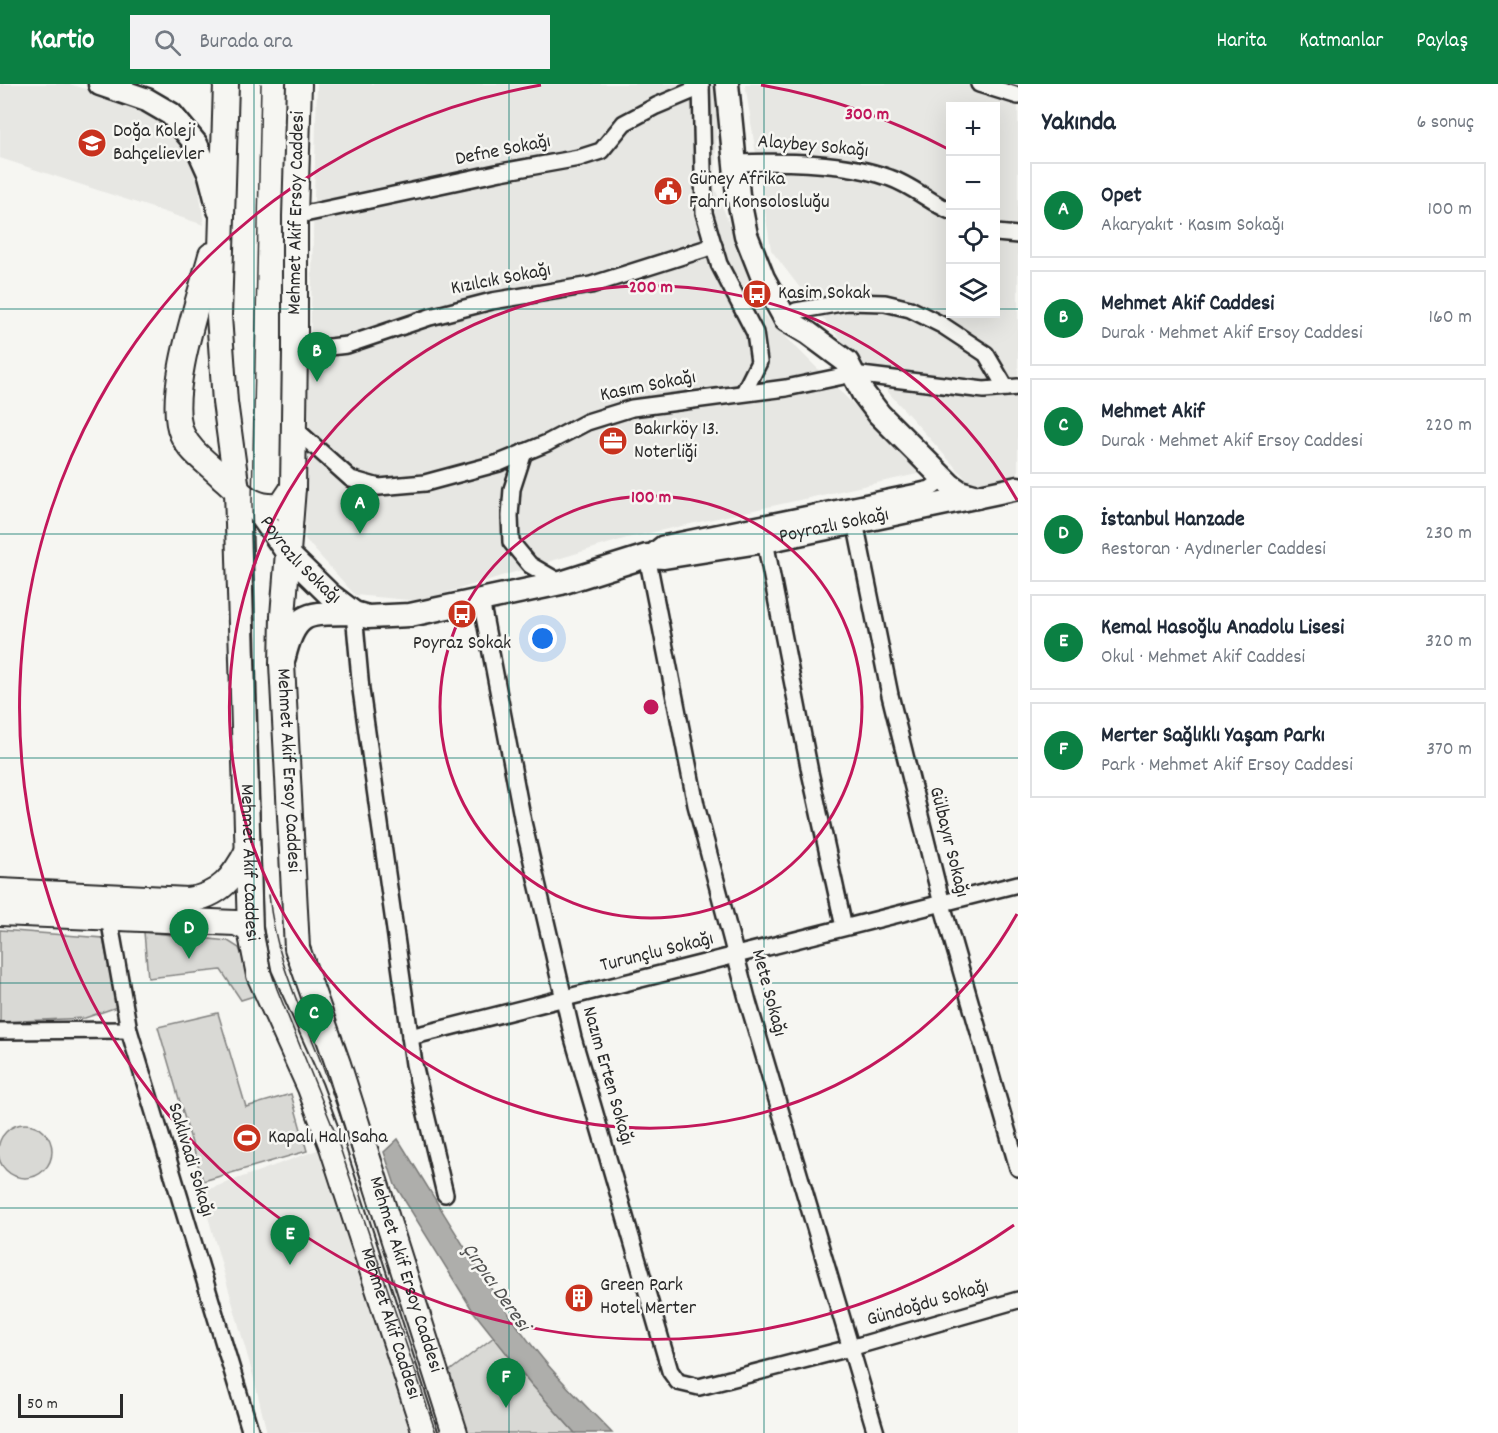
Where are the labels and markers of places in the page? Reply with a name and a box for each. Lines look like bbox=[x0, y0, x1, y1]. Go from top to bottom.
place label: Doğa Koleji Bahçelievler bbox=[113, 118, 205, 169]
school or university icon: Doğa Koleji Bahçelievler bbox=[76, 127, 108, 159]
place label: Güney Afrika Fahri Konsolosluğu bbox=[689, 166, 830, 217]
public building icon: Güney Afrika Fahri Konsolosluğu bbox=[652, 175, 684, 207]
bus stop icon: Kasim Sokak bbox=[741, 278, 773, 310]
place label: Kasim Sokak bbox=[778, 280, 871, 308]
pin: B bbox=[298, 332, 336, 382]
place label: Bakırköy 13. Noterliği bbox=[634, 416, 719, 467]
office icon: Bakırköy 13. Noterliği bbox=[597, 425, 629, 457]
pin: A bbox=[340, 484, 380, 534]
bus stop icon: Poyraz Sokak bbox=[446, 598, 478, 630]
place label: Poyraz Sokak bbox=[413, 630, 511, 658]
centre of rings bbox=[641, 697, 661, 717]
pin: D bbox=[170, 910, 208, 959]
pin: C bbox=[294, 994, 334, 1044]
sports icon: Kapalı Halı Saha bbox=[231, 1122, 263, 1154]
place label: Kapalı Halı Saha bbox=[268, 1124, 388, 1152]
pin: E bbox=[270, 1216, 310, 1265]
place label: Green Park Hotel Merter bbox=[600, 1272, 697, 1323]
building icon: Green Park Hotel Merter bbox=[563, 1282, 595, 1314]
pin: F bbox=[486, 1358, 526, 1408]

